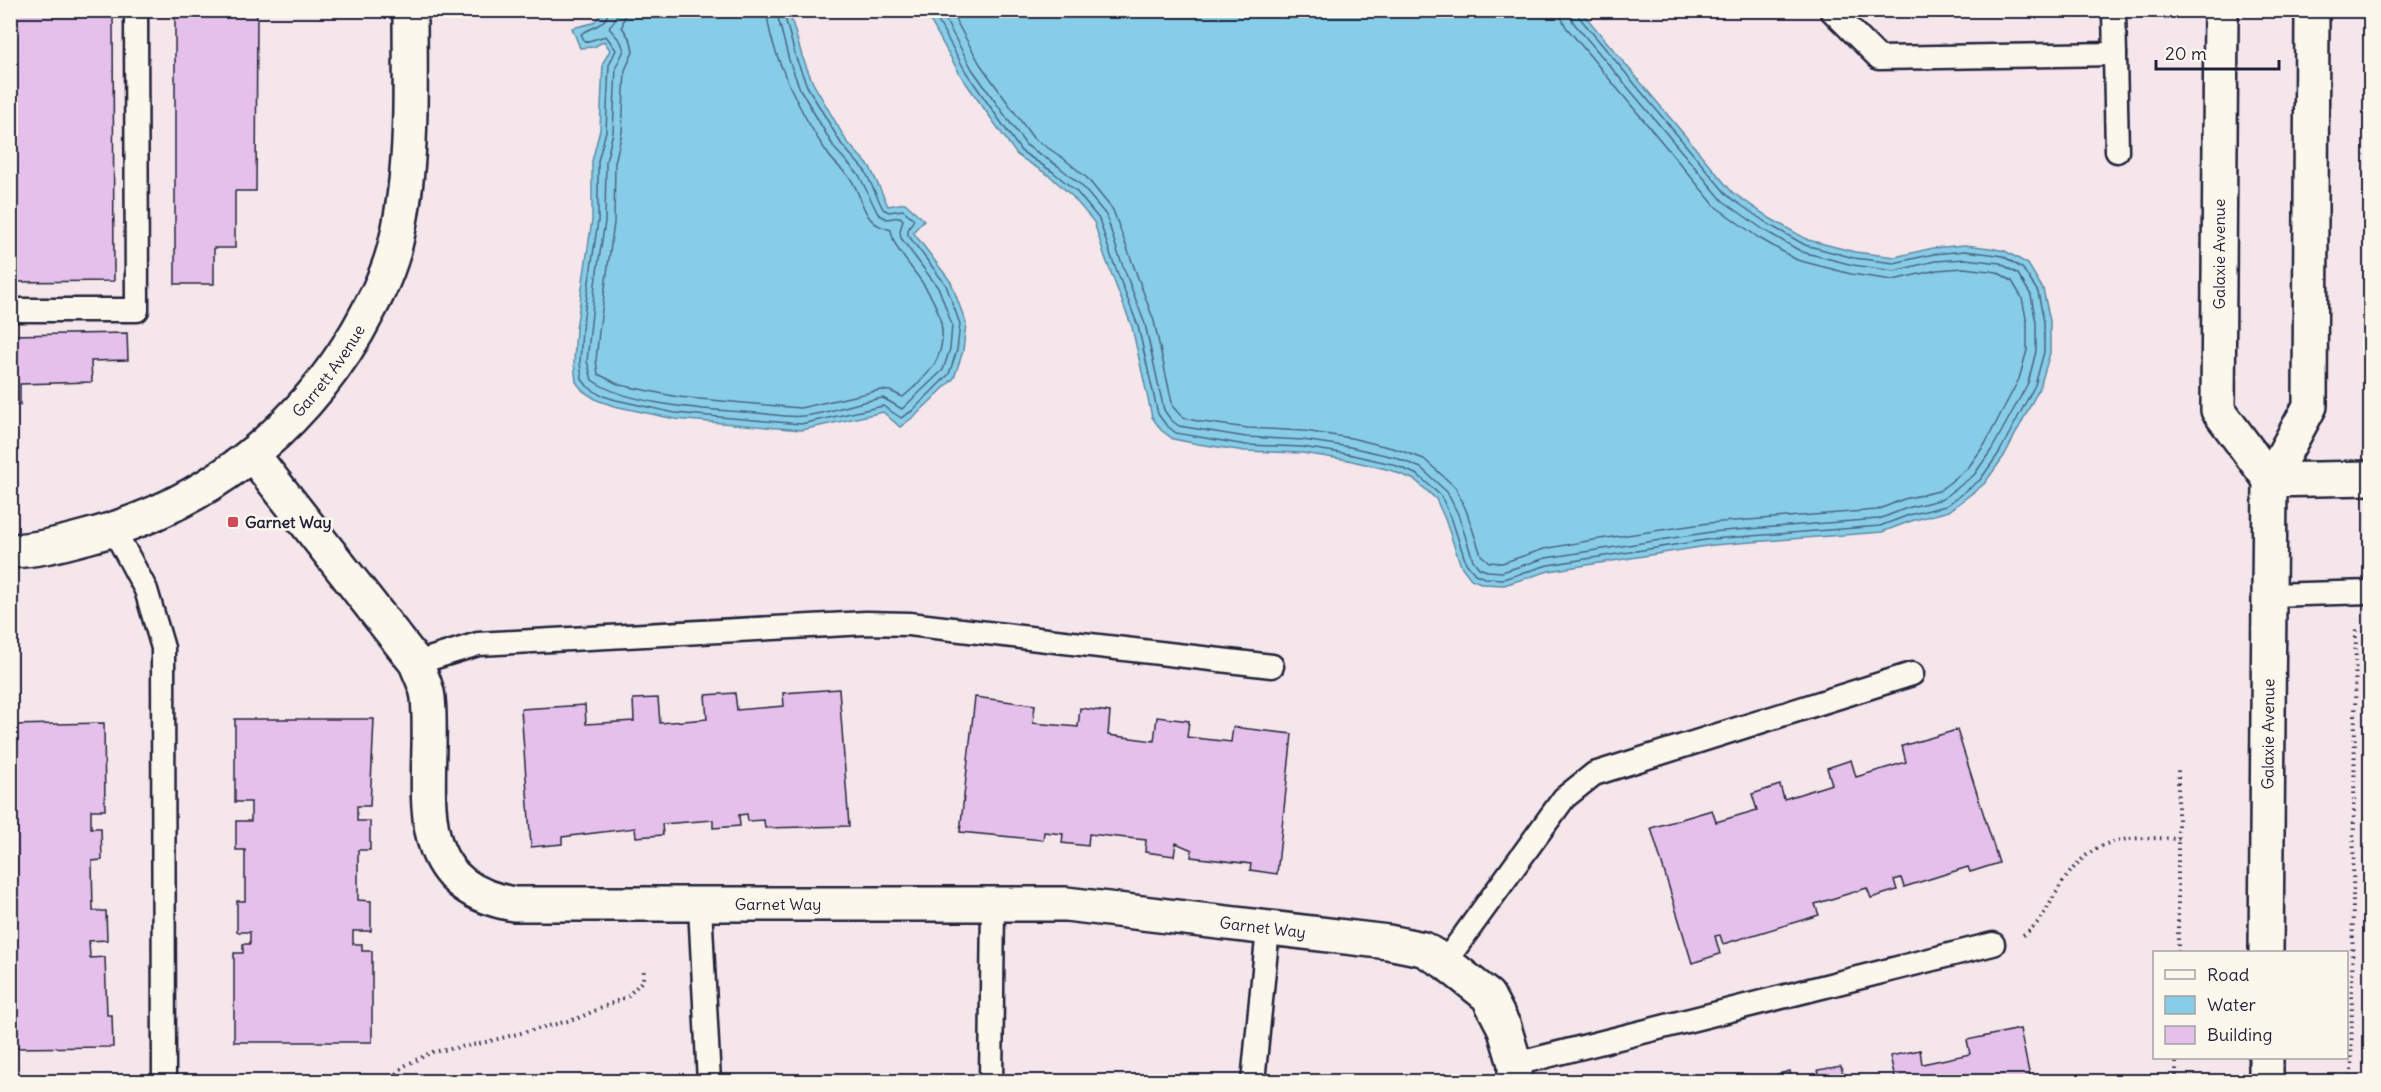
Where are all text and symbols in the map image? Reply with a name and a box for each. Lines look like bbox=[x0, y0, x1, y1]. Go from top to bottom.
scale bar bbox=[2156, 33, 2279, 71]
text: 20 m bbox=[2165, 42, 2207, 65]
street label: Galaxie Avenue bbox=[2209, 199, 2229, 309]
street label: Garrett Avenue bbox=[288, 321, 369, 421]
place label: Garnet Way bbox=[245, 512, 331, 533]
marker: Garnet Way bbox=[226, 515, 240, 529]
street label: Galaxie Avenue bbox=[2257, 678, 2278, 790]
street label: Garnet Way bbox=[735, 894, 821, 914]
street label: Garnet Way bbox=[1219, 912, 1307, 942]
legend bbox=[2153, 951, 2348, 1059]
text: Road bbox=[2207, 963, 2250, 986]
text: Water bbox=[2207, 993, 2257, 1016]
text: Building bbox=[2207, 1023, 2272, 1046]

